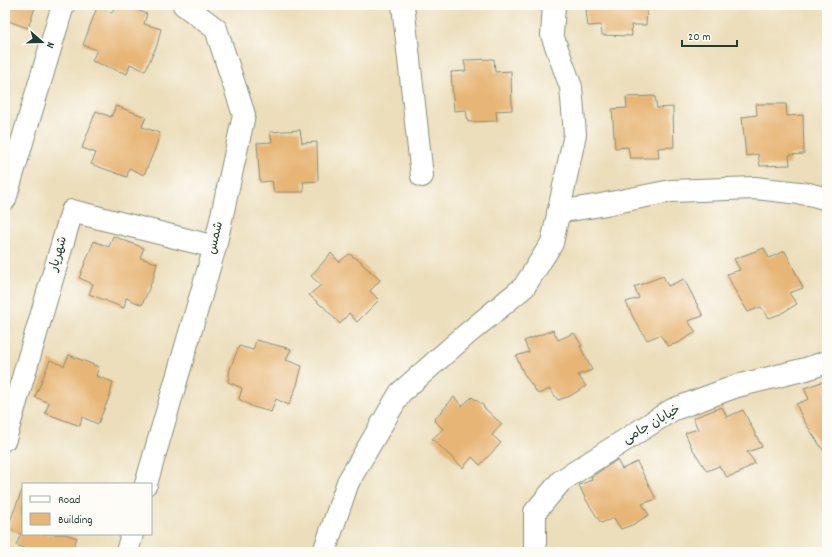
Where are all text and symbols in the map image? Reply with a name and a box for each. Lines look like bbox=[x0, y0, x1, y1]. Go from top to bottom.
north arrow bbox=[22, 22, 62, 62]
scale bar bbox=[682, 22, 737, 48]
text: 20 m bbox=[688, 29, 711, 46]
text: N bbox=[41, 39, 58, 51]
street label: شمس bbox=[203, 220, 229, 256]
street label: شهریار bbox=[45, 234, 73, 275]
street label: خیابان جامی bbox=[619, 401, 685, 449]
legend bbox=[22, 483, 152, 535]
text: Road bbox=[58, 492, 80, 509]
text: Building bbox=[58, 512, 93, 529]

